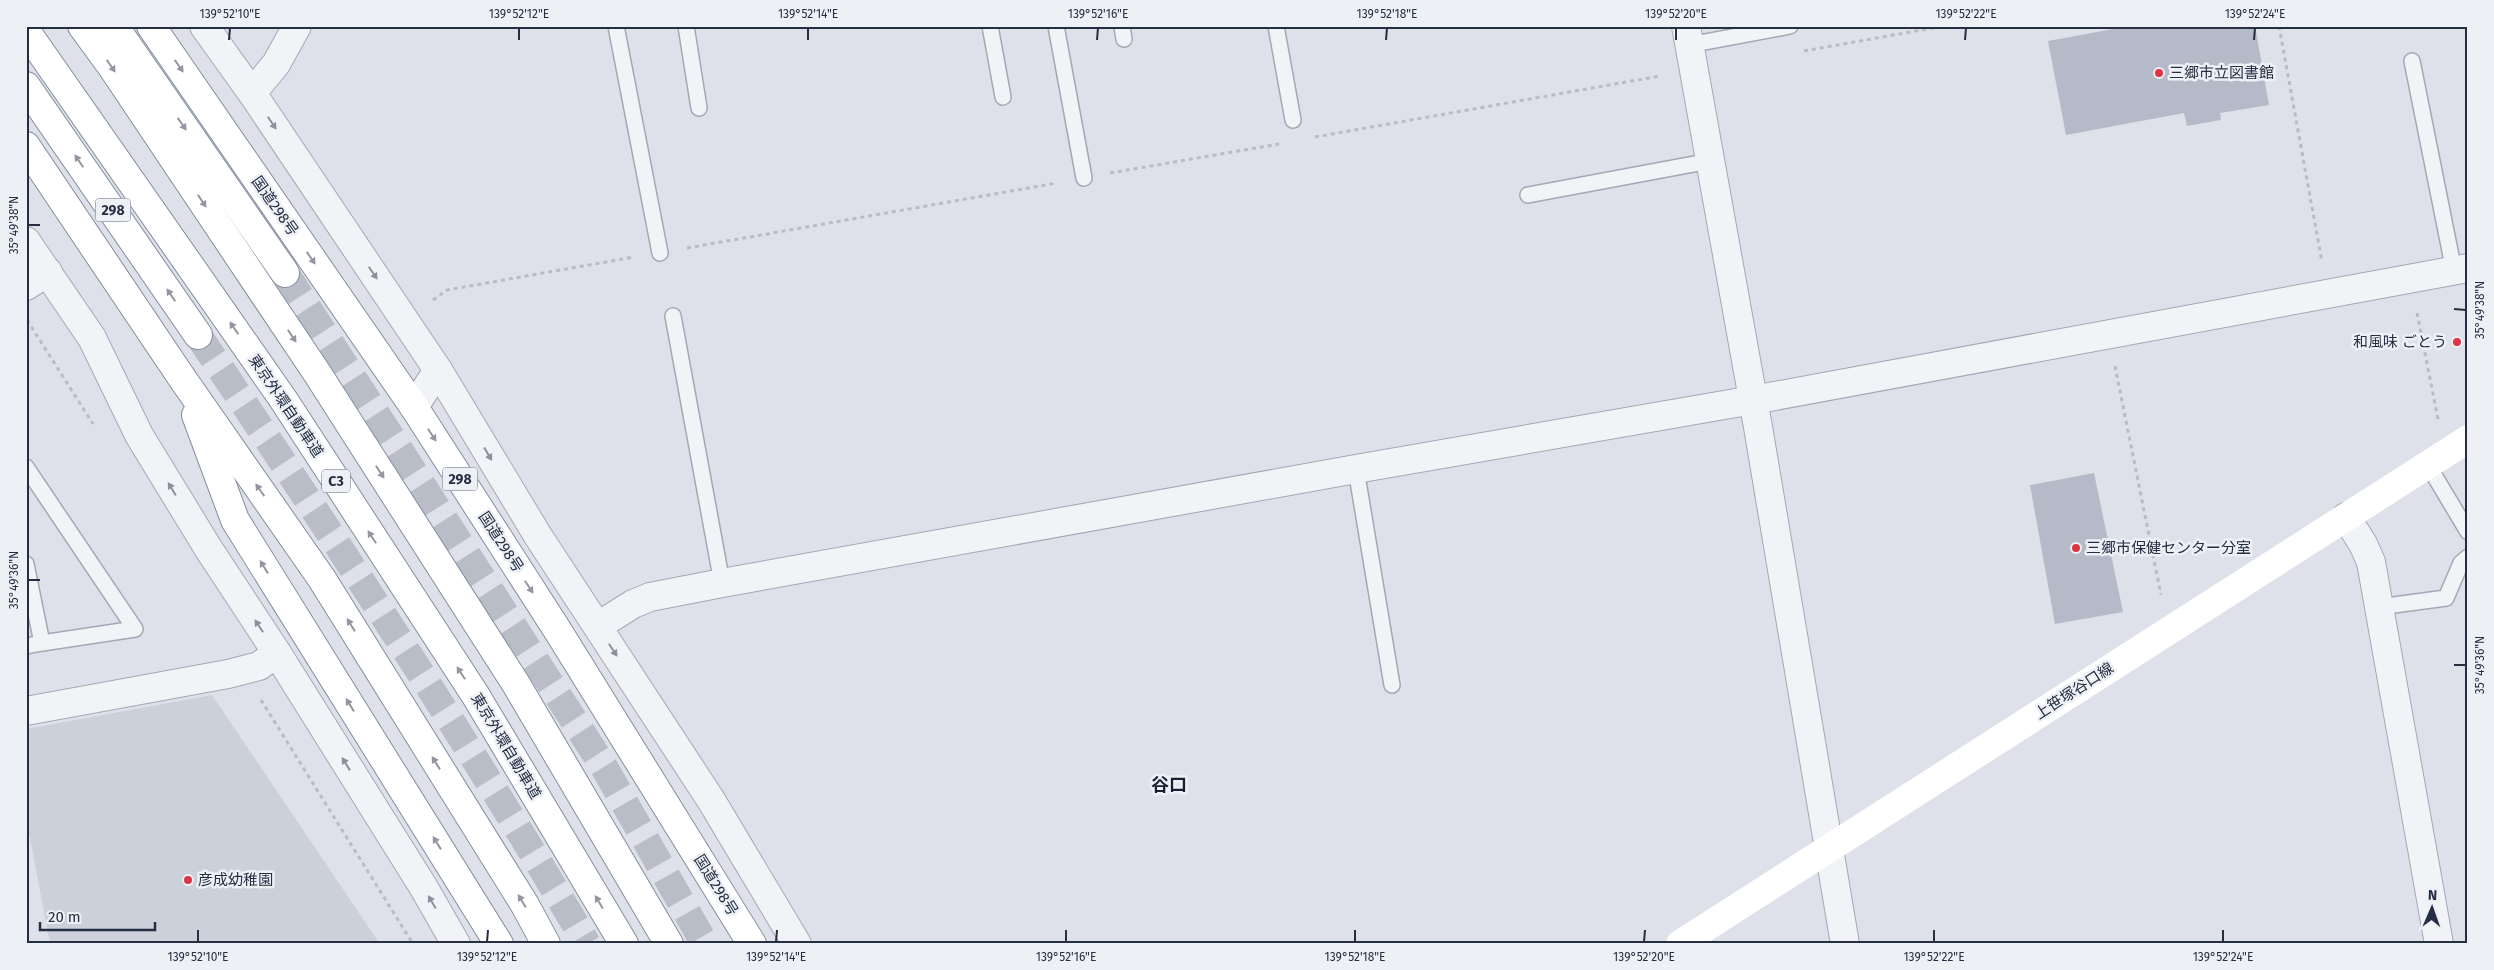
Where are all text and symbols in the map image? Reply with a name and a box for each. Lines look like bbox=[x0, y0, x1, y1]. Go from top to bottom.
text: 139°52'10"E bbox=[199, 7, 261, 21]
text: 139°52'12"E bbox=[489, 7, 549, 21]
text: 139°52'14"E bbox=[778, 7, 838, 21]
text: 139°52'16"E bbox=[1068, 7, 1128, 21]
text: 139°52'18"E bbox=[1357, 7, 1417, 21]
text: 139°52'20"E bbox=[1645, 7, 1707, 21]
text: 139°52'22"E bbox=[1935, 7, 1997, 21]
text: 139°52'24"E bbox=[2225, 7, 2285, 21]
one-way arrow bbox=[106, 59, 116, 72]
one-way arrow bbox=[174, 60, 184, 73]
place label: 三郷市立図書館 bbox=[2169, 64, 2274, 82]
marker: 三郷市立図書館 bbox=[2153, 67, 2165, 79]
one-way arrow bbox=[177, 117, 187, 131]
one-way arrow bbox=[267, 117, 277, 130]
one-way arrow bbox=[74, 154, 84, 168]
street label: 国道298号 bbox=[248, 173, 302, 239]
one-way arrow bbox=[197, 194, 206, 207]
text: 35°49'38"N bbox=[7, 196, 21, 254]
road number: 298 bbox=[96, 198, 130, 222]
one-way arrow bbox=[306, 251, 316, 265]
one-way arrow bbox=[368, 266, 377, 279]
text: 35°49'38"N bbox=[2473, 281, 2487, 339]
one-way arrow bbox=[166, 288, 176, 302]
one-way arrow bbox=[229, 322, 239, 335]
one-way arrow bbox=[287, 329, 297, 342]
place label: 和風味 ごとう bbox=[2353, 333, 2447, 351]
marker: 和風味 ごとう bbox=[2451, 336, 2463, 348]
street label: 東京外環自動車道 bbox=[245, 351, 327, 461]
one-way arrow bbox=[427, 429, 437, 442]
one-way arrow bbox=[484, 447, 493, 460]
one-way arrow bbox=[376, 465, 385, 479]
road number: 298 bbox=[442, 468, 478, 490]
road number: C3 bbox=[322, 470, 350, 492]
one-way arrow bbox=[168, 483, 177, 496]
one-way arrow bbox=[255, 484, 265, 497]
street label: 国道298号 bbox=[475, 508, 527, 576]
one-way arrow bbox=[368, 530, 377, 543]
place label: 三郷市保健センター分室 bbox=[2086, 539, 2251, 557]
marker: 三郷市保健センター分室 bbox=[2070, 542, 2082, 554]
text: 35°49'36"N bbox=[7, 551, 21, 609]
one-way arrow bbox=[260, 561, 269, 574]
one-way arrow bbox=[524, 580, 534, 593]
one-way arrow bbox=[346, 619, 355, 632]
one-way arrow bbox=[255, 620, 264, 633]
text: 35°49'36"N bbox=[2473, 636, 2487, 694]
one-way arrow bbox=[608, 643, 618, 656]
street label: 上笹塚谷口線 bbox=[2031, 659, 2117, 723]
one-way arrow bbox=[456, 666, 466, 680]
street label: 東京外環自動車道 bbox=[467, 690, 545, 802]
one-way arrow bbox=[346, 698, 355, 712]
one-way arrow bbox=[342, 757, 351, 770]
one-way arrow bbox=[432, 757, 441, 770]
district label: 谷口 bbox=[1151, 774, 1187, 796]
one-way arrow bbox=[432, 836, 441, 849]
street label: 国道298号 bbox=[690, 851, 742, 919]
place label: 彦成幼稚園 bbox=[198, 871, 273, 889]
marker: 彦成幼稚園 bbox=[182, 874, 194, 886]
north arrow bbox=[2406, 882, 2456, 932]
text: N bbox=[2427, 887, 2437, 904]
one-way arrow bbox=[428, 894, 436, 909]
one-way arrow bbox=[518, 895, 527, 908]
one-way arrow bbox=[595, 895, 604, 908]
scale bar bbox=[40, 900, 155, 932]
text: 20 m bbox=[48, 908, 81, 926]
text: 139°52'10"E bbox=[167, 950, 229, 964]
text: 139°52'12"E bbox=[457, 950, 517, 964]
text: 139°52'14"E bbox=[746, 950, 806, 964]
text: 139°52'16"E bbox=[1036, 950, 1096, 964]
text: 139°52'18"E bbox=[1325, 950, 1385, 964]
text: 139°52'20"E bbox=[1613, 950, 1675, 964]
text: 139°52'22"E bbox=[1903, 950, 1965, 964]
text: 139°52'24"E bbox=[2193, 950, 2253, 964]

